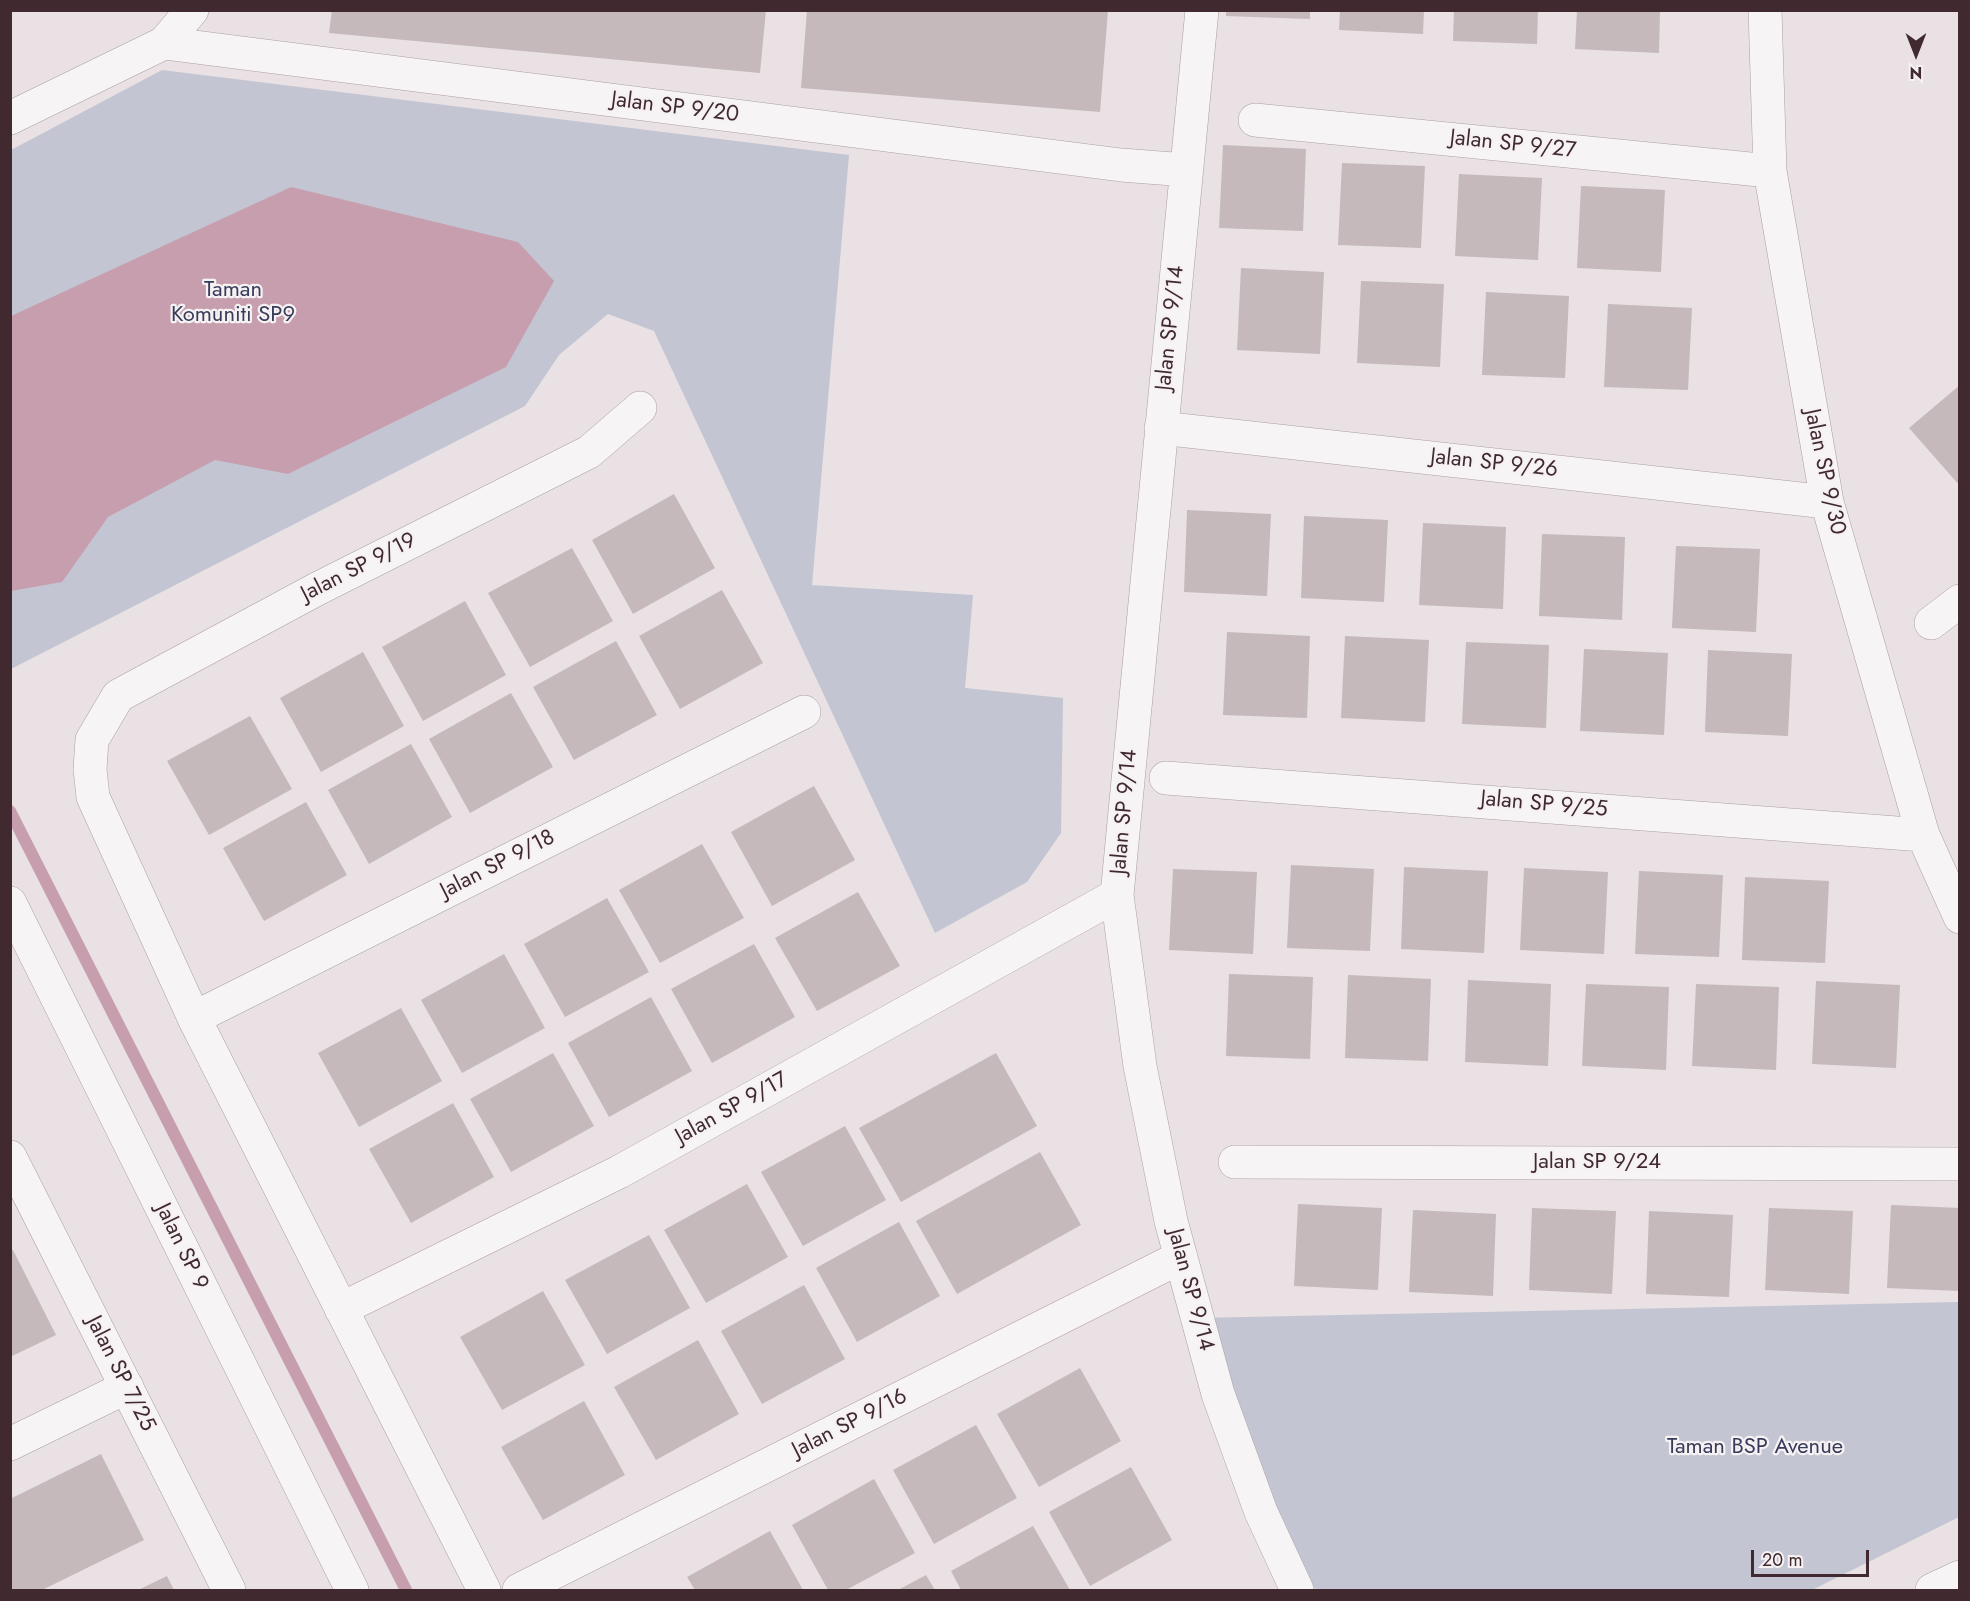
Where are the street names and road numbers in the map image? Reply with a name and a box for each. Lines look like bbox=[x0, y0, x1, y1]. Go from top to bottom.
street label: Jalan SP 9/20 bbox=[610, 87, 740, 129]
street label: Jalan SP 9/27 bbox=[1449, 125, 1577, 165]
street label: Jalan SP 9/14 bbox=[1151, 264, 1191, 392]
street label: Jalan SP 9/30 bbox=[1798, 407, 1850, 537]
street label: Jalan SP 9/26 bbox=[1429, 444, 1559, 484]
street label: Jalan SP 9/19 bbox=[297, 528, 421, 608]
street label: Jalan SP 9/14 bbox=[1106, 748, 1144, 876]
street label: Jalan SP 9/25 bbox=[1479, 786, 1609, 824]
street label: Jalan SP 9/18 bbox=[436, 825, 560, 905]
street label: Jalan SP 9/17 bbox=[671, 1067, 793, 1151]
street label: Jalan SP 9/24 bbox=[1533, 1150, 1661, 1176]
street label: Jalan SP 9 bbox=[149, 1199, 213, 1295]
street label: Jalan SP 9/14 bbox=[1161, 1226, 1219, 1354]
street label: Jalan SP 7/25 bbox=[80, 1312, 160, 1436]
street label: Jalan SP 9/16 bbox=[788, 1384, 912, 1464]

